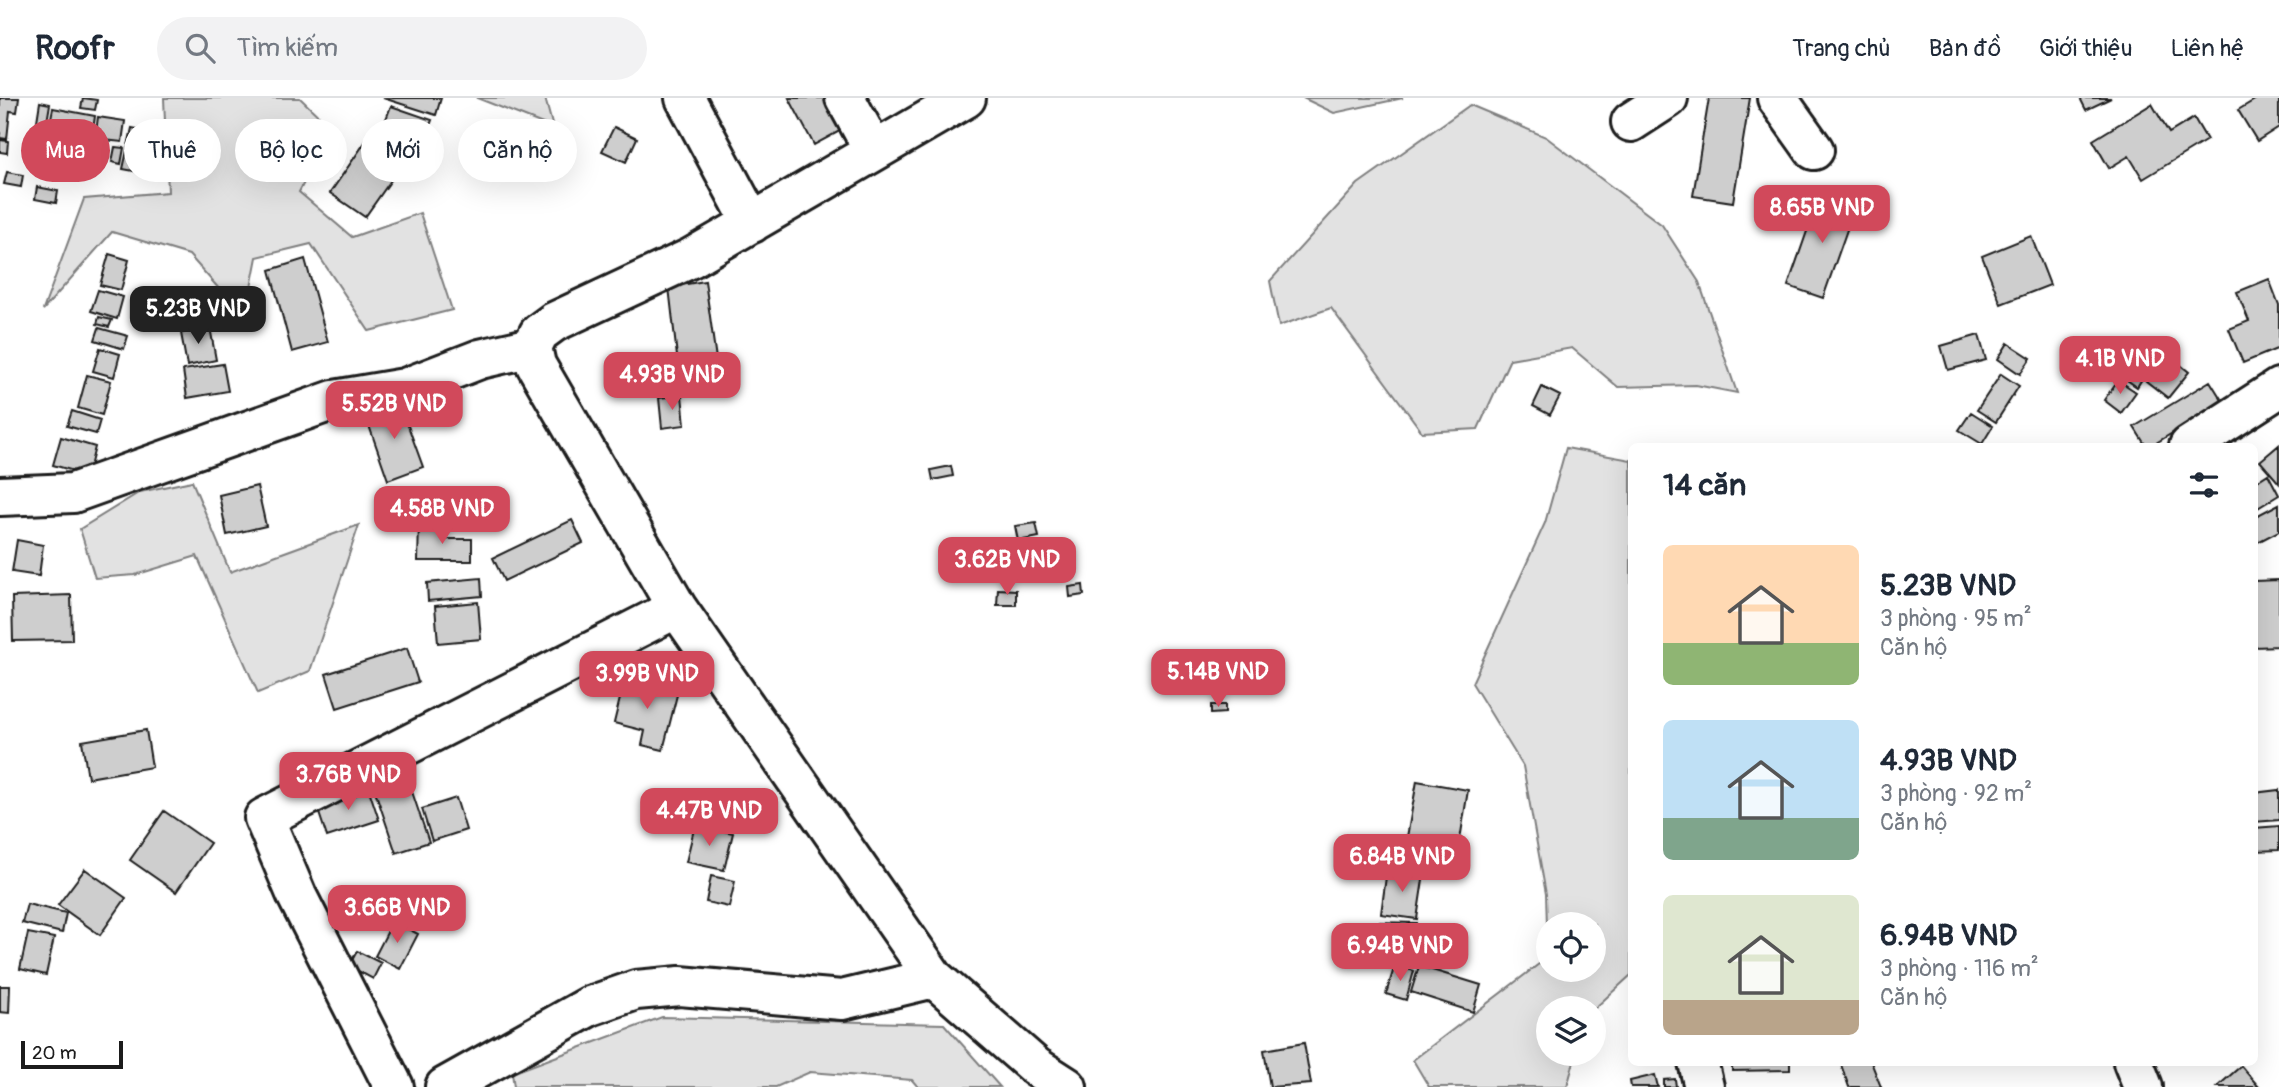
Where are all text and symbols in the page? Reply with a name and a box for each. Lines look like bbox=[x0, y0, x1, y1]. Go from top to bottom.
search box bbox=[157, 17, 647, 80]
text: Roofr bbox=[35, 28, 115, 69]
icon: search bbox=[181, 29, 219, 67]
text: Tìm kiếm bbox=[237, 32, 338, 64]
text: Trang chủ bbox=[1792, 34, 1891, 63]
text: Bản đồ bbox=[1929, 34, 2001, 63]
text: Giới thiệu bbox=[2039, 34, 2133, 63]
text: Liên hệ bbox=[2171, 34, 2244, 63]
chip: Mua bbox=[21, 119, 110, 182]
chip: Thuê bbox=[124, 119, 221, 182]
chip: Bộ lọc bbox=[235, 119, 347, 182]
chip: Mới bbox=[361, 119, 444, 182]
chip: Căn hộ bbox=[458, 119, 577, 182]
pin: 8.65B VND bbox=[1742, 186, 1902, 245]
text: 8.65B VND bbox=[1770, 193, 1874, 222]
pin: 5.23B VND bbox=[118, 286, 278, 346]
text: 5.23B VND bbox=[146, 294, 250, 323]
pin: 4.1B VND bbox=[2048, 336, 2192, 396]
text: 4.1B VND bbox=[2075, 344, 2165, 373]
pin: 4.93B VND bbox=[592, 352, 752, 412]
text: 4.93B VND bbox=[620, 360, 724, 389]
pin: 5.52B VND bbox=[314, 382, 474, 441]
text: 5.52B VND bbox=[342, 389, 446, 418]
icon: filters bbox=[2185, 466, 2223, 504]
text: 14 căn bbox=[1663, 467, 1746, 504]
pin: 4.58B VND bbox=[362, 486, 522, 546]
text: 4.58B VND bbox=[390, 494, 494, 523]
pin: 3.62B VND bbox=[927, 538, 1087, 597]
text: 3.62B VND bbox=[954, 545, 1060, 574]
text: 5.23B VND bbox=[1880, 567, 2016, 604]
icon: home bbox=[1719, 573, 1803, 657]
text: 3 phòng · 95 m² bbox=[1880, 604, 2032, 633]
text: Căn hộ bbox=[1880, 633, 1947, 662]
pin: 5.14B VND bbox=[1138, 650, 1298, 709]
pin: 3.99B VND bbox=[567, 652, 727, 711]
text: 5.14B VND bbox=[1167, 657, 1269, 686]
text: 3.99B VND bbox=[595, 659, 699, 688]
text: 4.93B VND bbox=[1880, 742, 2017, 779]
icon: home bbox=[1719, 748, 1803, 832]
pin: 3.76B VND bbox=[268, 752, 428, 812]
text: 3.76B VND bbox=[295, 760, 401, 789]
text: 3 phòng · 92 m² bbox=[1880, 779, 2032, 808]
pin: 4.47B VND bbox=[629, 788, 789, 848]
text: 4.47B VND bbox=[656, 796, 762, 825]
text: Căn hộ bbox=[1880, 808, 1947, 837]
pin: 6.84B VND bbox=[1322, 834, 1482, 894]
text: 6.84B VND bbox=[1349, 842, 1455, 871]
pin: 3.66B VND bbox=[317, 886, 477, 945]
text: 3.66B VND bbox=[344, 893, 450, 922]
map controls bbox=[1536, 912, 1606, 1066]
button: locate bbox=[1536, 912, 1606, 982]
text: 6.94B VND bbox=[1880, 917, 2017, 954]
icon: home bbox=[1719, 923, 1803, 1007]
pin: 6.94B VND bbox=[1320, 924, 1480, 983]
text: 6.94B VND bbox=[1347, 931, 1453, 960]
text: 3 phòng · 116 m² bbox=[1880, 954, 2039, 983]
text: Căn hộ bbox=[1880, 983, 1947, 1012]
button: layers bbox=[1536, 996, 1606, 1066]
scale bar bbox=[21, 1038, 122, 1070]
text: 20 m bbox=[32, 1041, 77, 1065]

